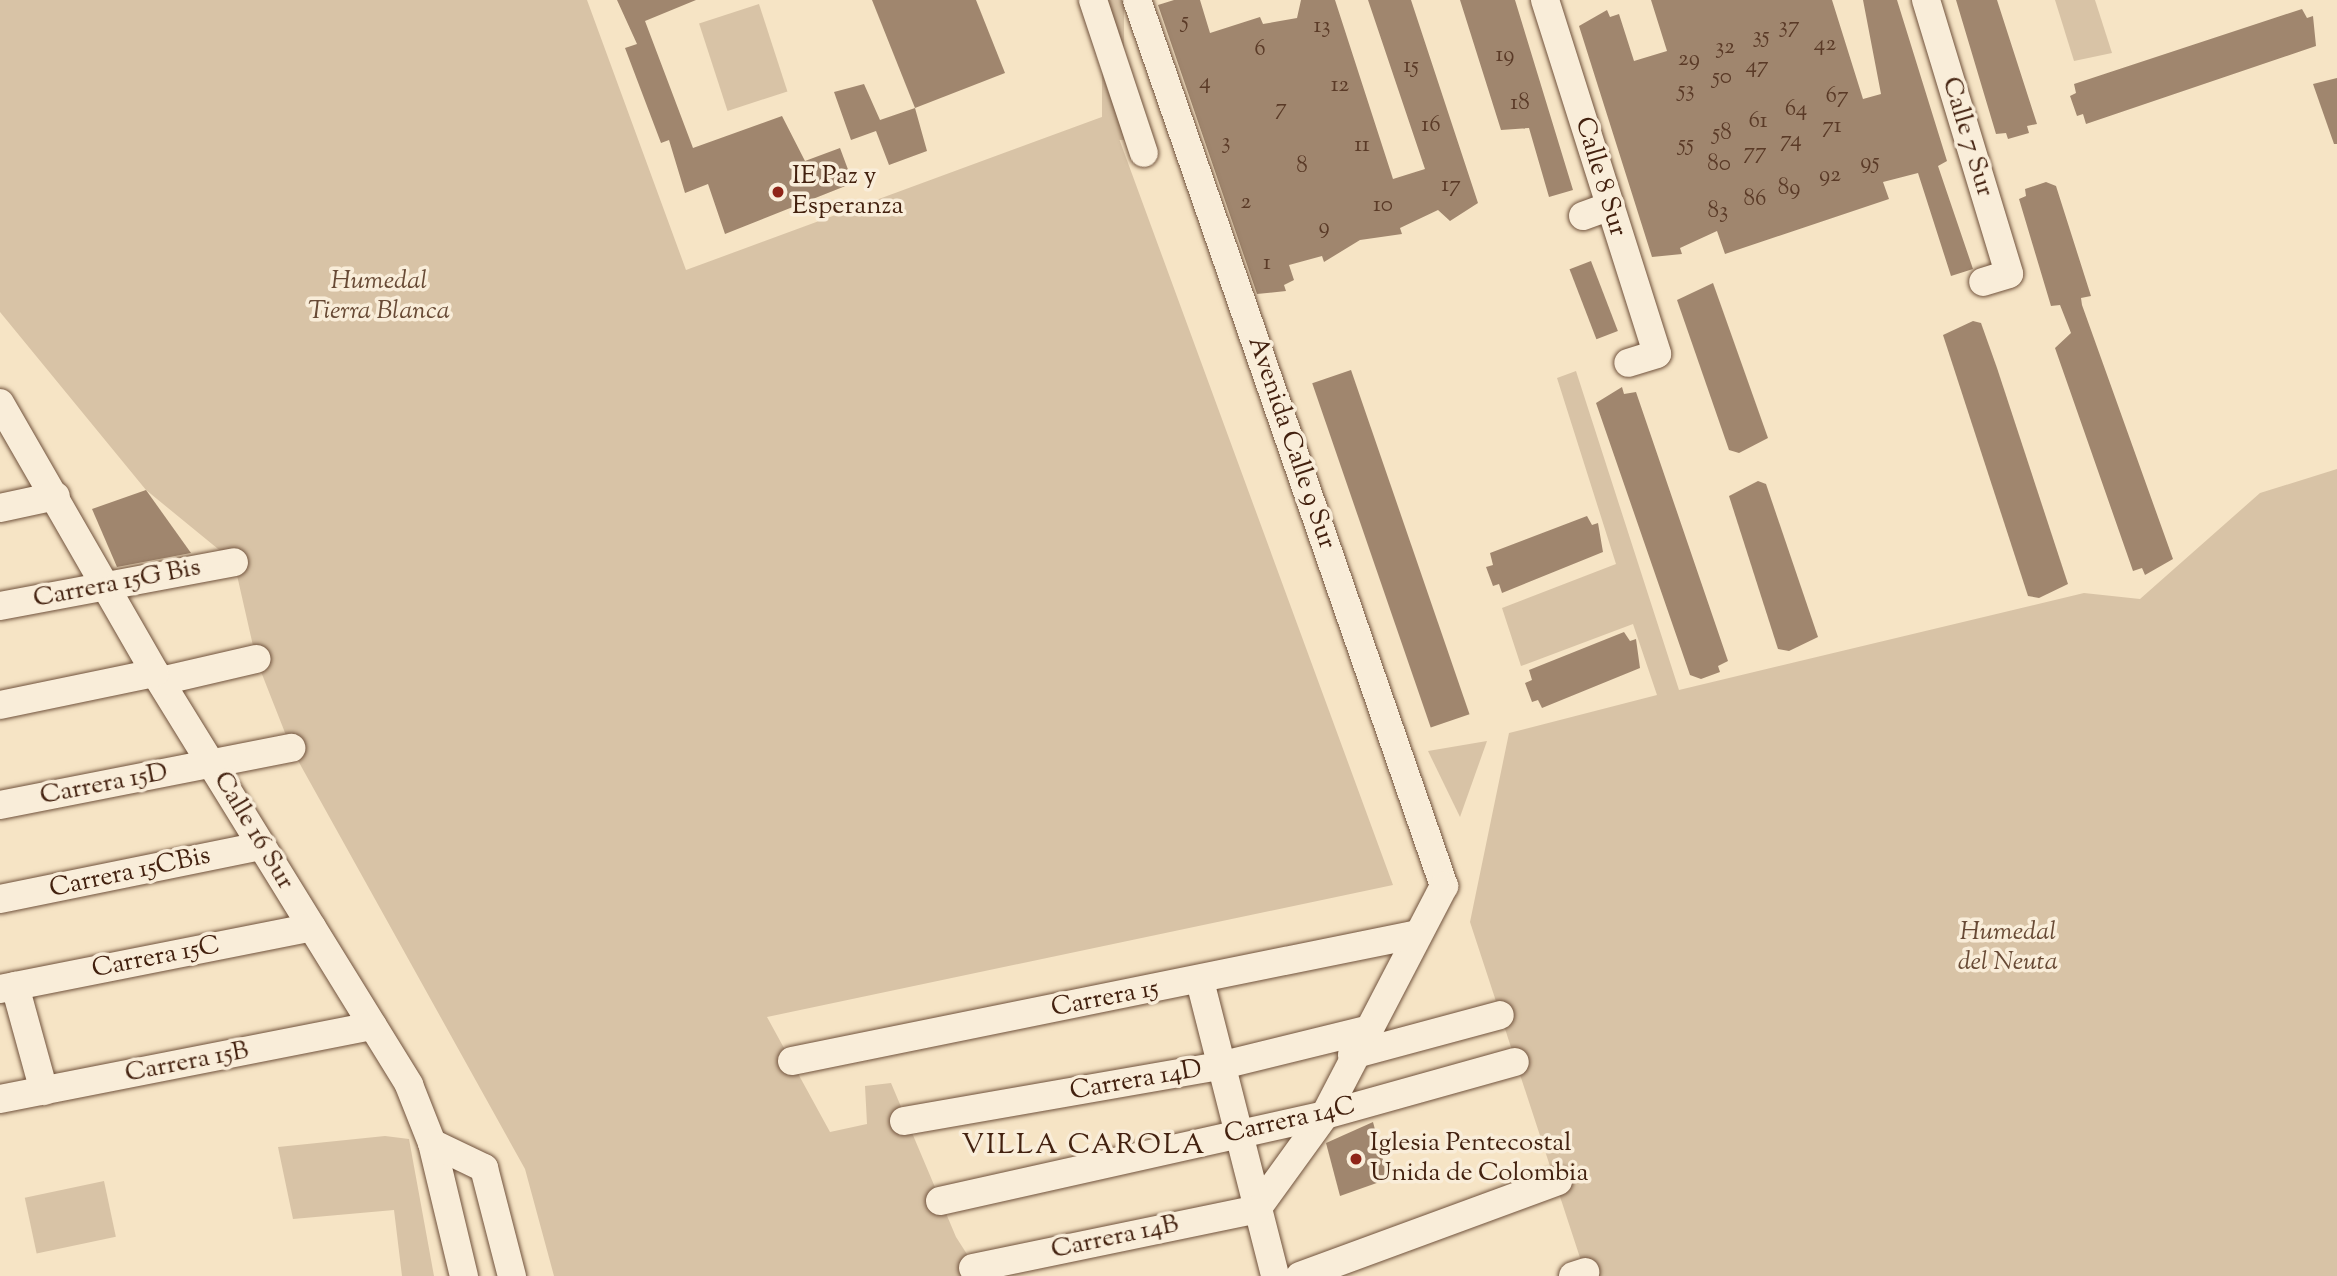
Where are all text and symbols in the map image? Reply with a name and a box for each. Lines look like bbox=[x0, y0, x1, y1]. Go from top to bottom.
house number: 5 bbox=[1181, 8, 1189, 36]
house number: 13 bbox=[1313, 13, 1331, 41]
house number: 37 bbox=[1779, 13, 1799, 41]
house number: 35 bbox=[1752, 23, 1770, 51]
house number: 42 bbox=[1814, 31, 1836, 59]
house number: 32 bbox=[1715, 34, 1735, 62]
house number: 6 bbox=[1254, 36, 1266, 64]
house number: 19 bbox=[1496, 42, 1514, 70]
house number: 29 bbox=[1678, 46, 1700, 74]
house number: 15 bbox=[1403, 53, 1419, 81]
house number: 47 bbox=[1745, 53, 1769, 81]
house number: 50 bbox=[1712, 64, 1732, 92]
house number: 4 bbox=[1199, 69, 1211, 97]
house number: 12 bbox=[1331, 72, 1349, 100]
street label: Calle 7 Sur bbox=[1934, 73, 2000, 201]
house number: 53 bbox=[1677, 77, 1695, 105]
house number: 67 bbox=[1826, 83, 1848, 111]
house number: 18 bbox=[1510, 90, 1530, 118]
house number: 7 bbox=[1275, 95, 1287, 123]
house number: 64 bbox=[1785, 96, 1807, 124]
house number: 61 bbox=[1748, 108, 1768, 136]
house number: 16 bbox=[1421, 112, 1441, 140]
house number: 71 bbox=[1822, 113, 1842, 141]
street label: Calle 8 Sur bbox=[1567, 114, 1633, 240]
house number: 58 bbox=[1712, 120, 1732, 148]
house number: 74 bbox=[1780, 127, 1802, 155]
house number: 3 bbox=[1221, 129, 1231, 157]
house number: 55 bbox=[1678, 131, 1694, 159]
house number: 11 bbox=[1354, 132, 1370, 160]
house number: 77 bbox=[1743, 139, 1767, 167]
house number: 95 bbox=[1860, 149, 1880, 177]
house number: 80 bbox=[1707, 151, 1731, 179]
house number: 8 bbox=[1296, 153, 1308, 181]
place label: IE Paz y Esperanza bbox=[792, 161, 903, 222]
house number: 92 bbox=[1819, 162, 1841, 190]
house number: 17 bbox=[1441, 172, 1461, 200]
house number: 89 bbox=[1778, 175, 1800, 203]
marker: IE Paz y Esperanza bbox=[770, 184, 786, 200]
house number: 86 bbox=[1744, 186, 1766, 214]
house number: 2 bbox=[1241, 189, 1251, 217]
house number: 10 bbox=[1373, 192, 1393, 220]
house number: 83 bbox=[1708, 198, 1728, 226]
house number: 9 bbox=[1318, 214, 1330, 242]
house number: 1 bbox=[1263, 250, 1271, 278]
park label: Humedal Tierra Blanca bbox=[308, 266, 450, 328]
street label: Avenida Calle 9 Sur bbox=[1240, 333, 1342, 553]
street label: Carrera 15G Bis bbox=[31, 553, 203, 615]
street label: Carrera 15D bbox=[37, 757, 171, 813]
street label: Calle 16 Sur bbox=[206, 766, 300, 896]
street label: Carrera 15CBis bbox=[47, 841, 213, 905]
park label: Humedal del Neuta bbox=[1958, 917, 2058, 978]
street label: Carrera 15C bbox=[89, 930, 223, 986]
street label: Carrera 15 bbox=[1049, 973, 1161, 1025]
street label: Carrera 15B bbox=[123, 1036, 251, 1090]
street label: Carrera 14D bbox=[1067, 1054, 1205, 1108]
street label: Carrera 14C bbox=[1221, 1091, 1359, 1151]
place label: Iglesia Pentecostal Unida de Colombia bbox=[1370, 1128, 1588, 1190]
district label: VILLA CAROLA bbox=[963, 1129, 1205, 1163]
marker: Iglesia Pentecostal Unida de Colombia bbox=[1348, 1151, 1364, 1167]
street label: Carrera 14B bbox=[1048, 1209, 1182, 1267]

